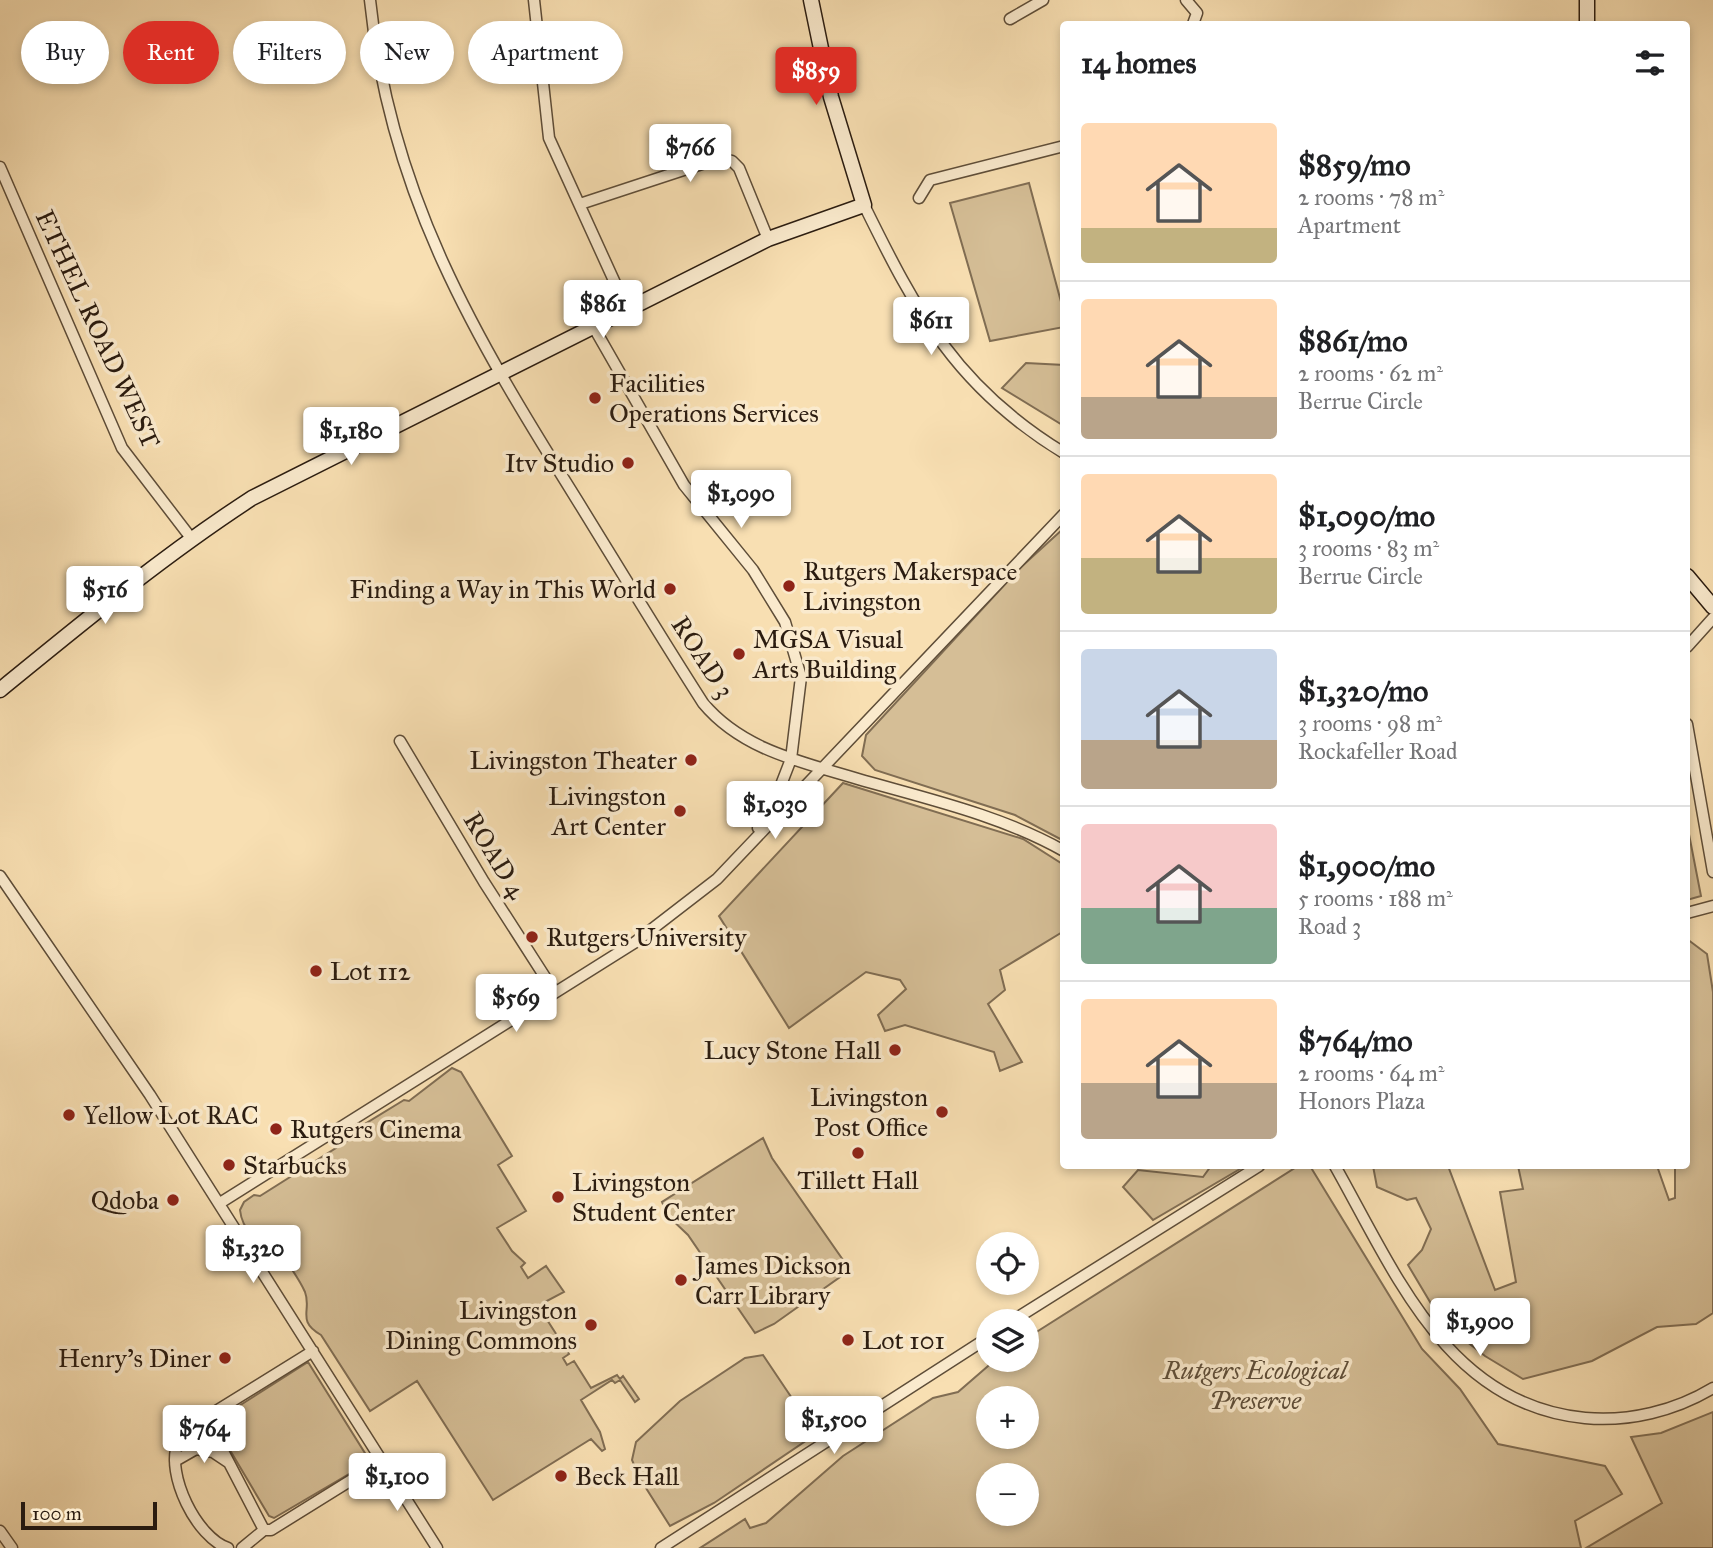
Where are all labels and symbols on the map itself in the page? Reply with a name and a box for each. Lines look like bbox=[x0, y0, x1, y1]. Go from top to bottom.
pin: $859 bbox=[775, 48, 857, 107]
pin: $766 bbox=[649, 124, 731, 184]
street label: ETHEL ROAD WEST bbox=[29, 205, 167, 453]
pin: $861 bbox=[562, 280, 644, 340]
pin: $611 bbox=[890, 298, 972, 357]
place label: Facilities Operations Services bbox=[609, 367, 819, 429]
marker: Facilities Operations Services bbox=[587, 390, 603, 406]
pin: $1,180 bbox=[294, 407, 408, 467]
place label: Itv Studio bbox=[505, 447, 614, 479]
marker: Itv Studio bbox=[620, 455, 636, 471]
pin: $1,090 bbox=[684, 470, 798, 530]
place label: Rutgers Makerspace Livingston bbox=[803, 555, 1018, 617]
pin: $516 bbox=[64, 566, 146, 626]
place label: Finding a Way in This World bbox=[350, 573, 656, 605]
marker: Rutgers Makerspace Livingston bbox=[781, 578, 797, 594]
marker: Finding a Way in This World bbox=[662, 581, 678, 597]
street label: ROAD 3 bbox=[665, 610, 741, 704]
place label: MGSA Visual Arts Building bbox=[752, 623, 903, 685]
marker: MGSA Visual Arts Building bbox=[731, 646, 747, 662]
place label: Livingston Theater bbox=[470, 744, 677, 776]
marker: Livingston Theater bbox=[683, 752, 699, 768]
place label: Livingston Art Center bbox=[548, 780, 666, 842]
pin: $1,030 bbox=[718, 782, 832, 841]
marker: Livingston Art Center bbox=[672, 803, 688, 819]
street label: ROAD 4 bbox=[457, 806, 534, 905]
place label: Rutgers University bbox=[546, 921, 747, 953]
marker: Rutgers University bbox=[524, 929, 540, 945]
place label: Lot 112 bbox=[330, 955, 411, 987]
marker: Lot 112 bbox=[308, 963, 324, 979]
pin: $569 bbox=[475, 974, 557, 1034]
place label: Lucy Stone Hall bbox=[704, 1034, 881, 1066]
marker: Lucy Stone Hall bbox=[887, 1042, 903, 1058]
place label: Livingston Post Office bbox=[810, 1081, 928, 1143]
place label: Yellow Lot RAC bbox=[83, 1099, 259, 1131]
marker: Livingston Post Office bbox=[934, 1104, 950, 1120]
marker: Yellow Lot RAC bbox=[61, 1107, 77, 1123]
place label: Rutgers Cinema bbox=[290, 1113, 462, 1145]
marker: Rutgers Cinema bbox=[268, 1121, 284, 1137]
marker: Tillett Hall bbox=[850, 1145, 866, 1161]
place label: Starbucks bbox=[243, 1149, 347, 1181]
marker: Starbucks bbox=[221, 1157, 237, 1173]
place label: Tillett Hall bbox=[797, 1164, 919, 1196]
place label: Livingston Student Center bbox=[572, 1166, 735, 1228]
place label: Qdoba bbox=[91, 1184, 159, 1216]
marker: Livingston Student Center bbox=[550, 1189, 566, 1205]
marker: Qdoba bbox=[165, 1192, 181, 1208]
pin: $1,320 bbox=[196, 1226, 310, 1285]
place label: James Dickson Carr Library bbox=[692, 1249, 851, 1311]
marker: James Dickson Carr Library bbox=[673, 1272, 689, 1288]
place label: Livingston Dining Commons bbox=[385, 1294, 577, 1356]
pin: $1,900 bbox=[1423, 1298, 1537, 1358]
marker: Livingston Dining Commons bbox=[583, 1317, 599, 1333]
place label: Lot 101 bbox=[862, 1324, 945, 1356]
marker: Lot 101 bbox=[840, 1332, 856, 1348]
place label: Henry's Diner bbox=[58, 1342, 211, 1374]
marker: Henry's Diner bbox=[217, 1350, 233, 1366]
park label: Rutgers Ecological Preserve bbox=[1162, 1354, 1349, 1416]
pin: $1,500 bbox=[777, 1396, 891, 1456]
pin: $764 bbox=[163, 1406, 245, 1465]
pin: $1,100 bbox=[340, 1454, 454, 1513]
place label: Beck Hall bbox=[575, 1460, 679, 1492]
marker: Beck Hall bbox=[553, 1468, 569, 1484]
scale bar bbox=[21, 1499, 158, 1531]

